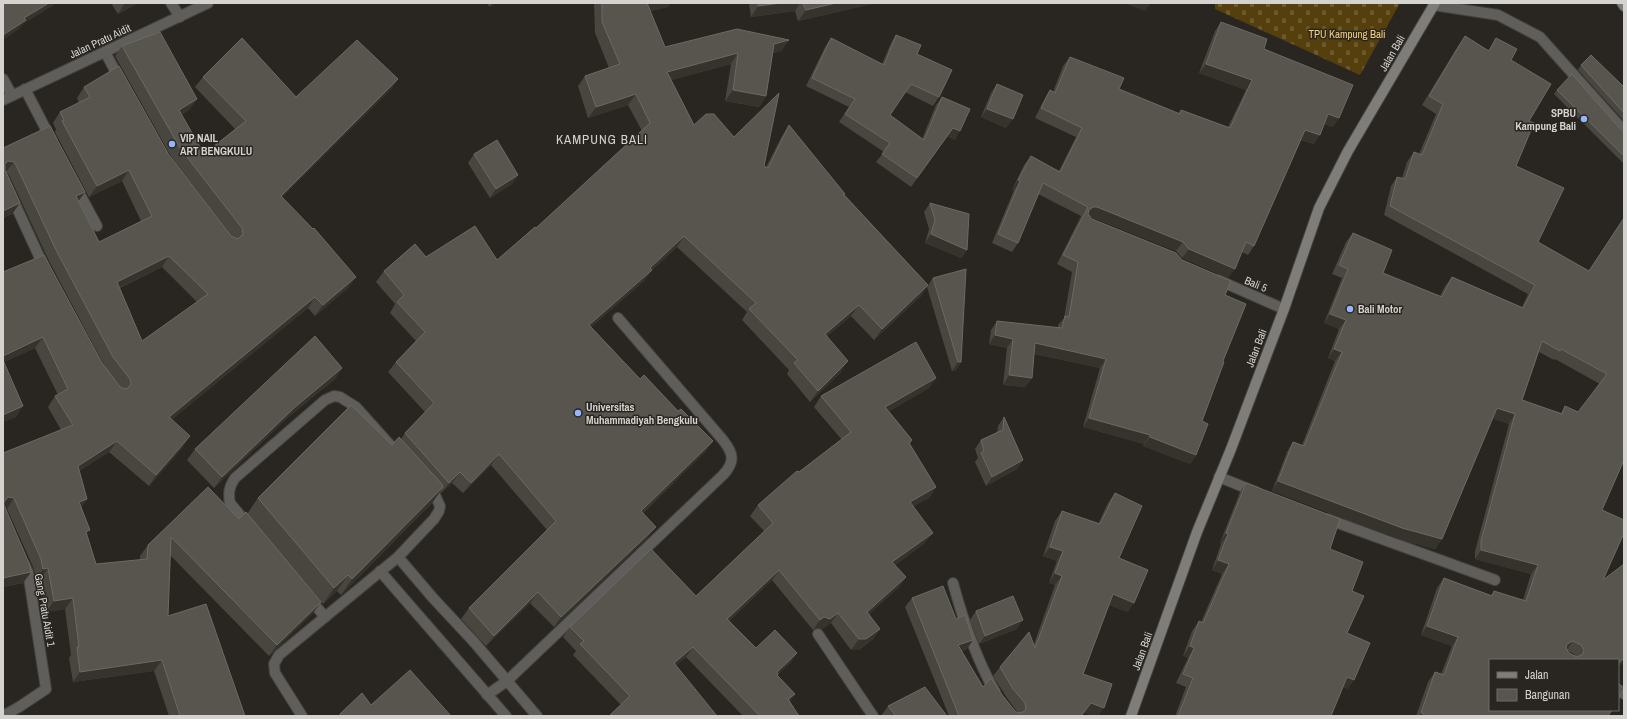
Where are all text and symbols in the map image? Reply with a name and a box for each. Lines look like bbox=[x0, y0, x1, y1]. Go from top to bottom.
street label: Jalan Pratu Aidit bbox=[67, 20, 133, 61]
park label: TPU Kampung Bali bbox=[1308, 27, 1386, 41]
street label: Jalan Bali bbox=[1376, 32, 1408, 74]
place label: SPBU Kampung Bali bbox=[1515, 106, 1576, 133]
marker: SPBU Kampung Bali bbox=[1579, 114, 1589, 124]
place label: VIP NAIL ART BENGKULU bbox=[180, 131, 252, 158]
district label: KAMPUNG BALI bbox=[556, 131, 648, 148]
marker: VIP NAIL ART BENGKULU bbox=[167, 139, 177, 149]
street label: Bali 5 bbox=[1243, 273, 1269, 295]
place label: Bali Motor bbox=[1358, 302, 1403, 316]
marker: Bali Motor bbox=[1345, 304, 1355, 314]
street label: Jalan Bali bbox=[1242, 327, 1270, 369]
place label: Universitas Muhammadiyah Bengkulu bbox=[586, 400, 698, 427]
marker: Universitas Muhammadiyah Bengkulu bbox=[573, 408, 583, 418]
street label: Gang Pratu Aidit 1 bbox=[32, 572, 58, 648]
street label: Jalan Bali bbox=[1129, 630, 1155, 672]
legend bbox=[1489, 659, 1619, 711]
text: Jalan bbox=[1525, 667, 1549, 683]
text: Bangunan bbox=[1525, 687, 1570, 703]

